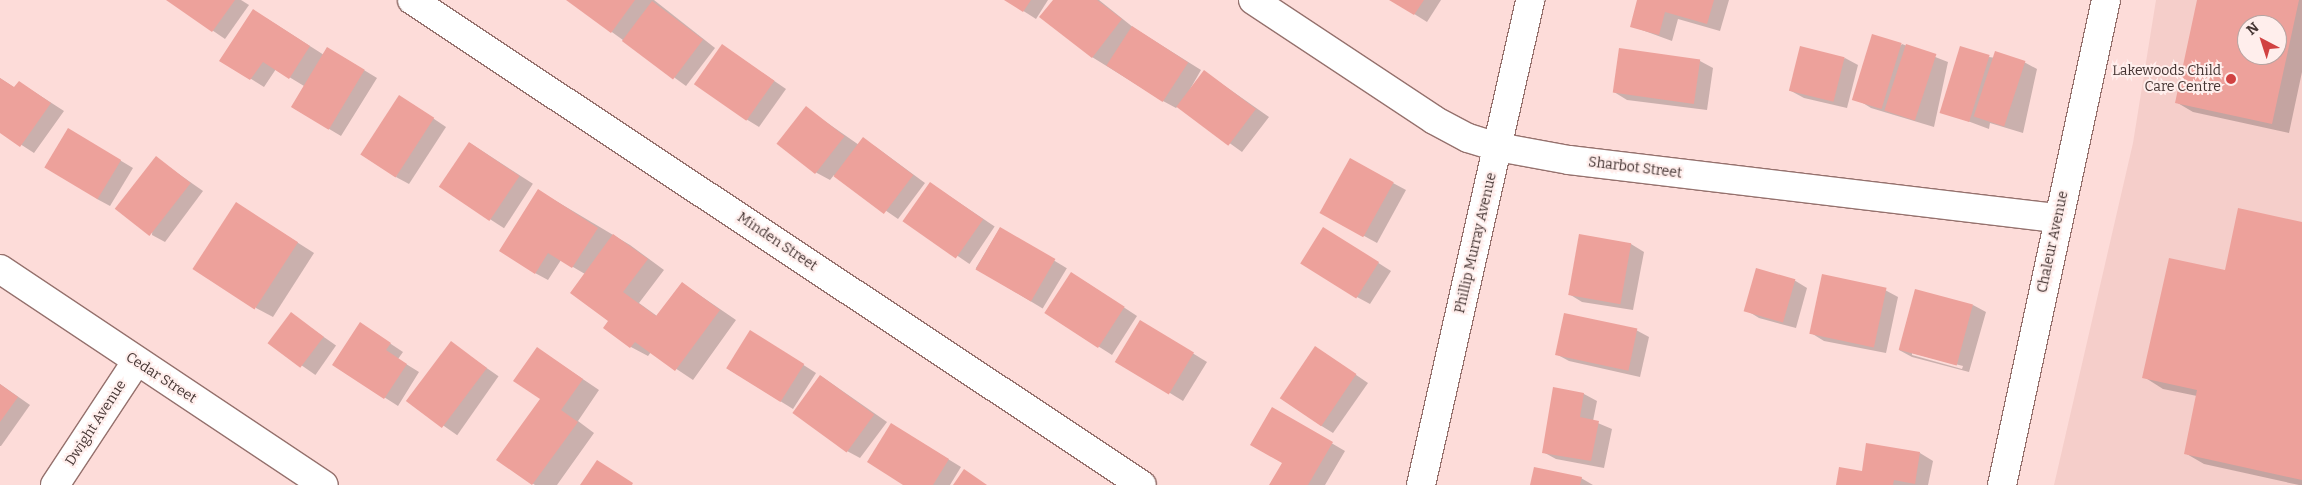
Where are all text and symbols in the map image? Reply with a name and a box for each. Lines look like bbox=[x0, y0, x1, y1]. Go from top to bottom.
north arrow bbox=[2237, 15, 2287, 65]
text: N bbox=[2243, 19, 2262, 39]
place label: Lakewoods Child Care Centre bbox=[2112, 63, 2221, 95]
marker: Lakewoods Child Care Centre bbox=[2225, 73, 2237, 85]
street label: Sharbot Street bbox=[1587, 154, 1683, 182]
street label: Phillip Murray Avenue bbox=[1452, 171, 1500, 315]
street label: Chaleur Avenue bbox=[2034, 190, 2072, 294]
street label: Minden Street bbox=[734, 209, 820, 275]
street label: Cedar Street bbox=[123, 349, 199, 407]
street label: Dwight Avenue bbox=[62, 377, 130, 469]

